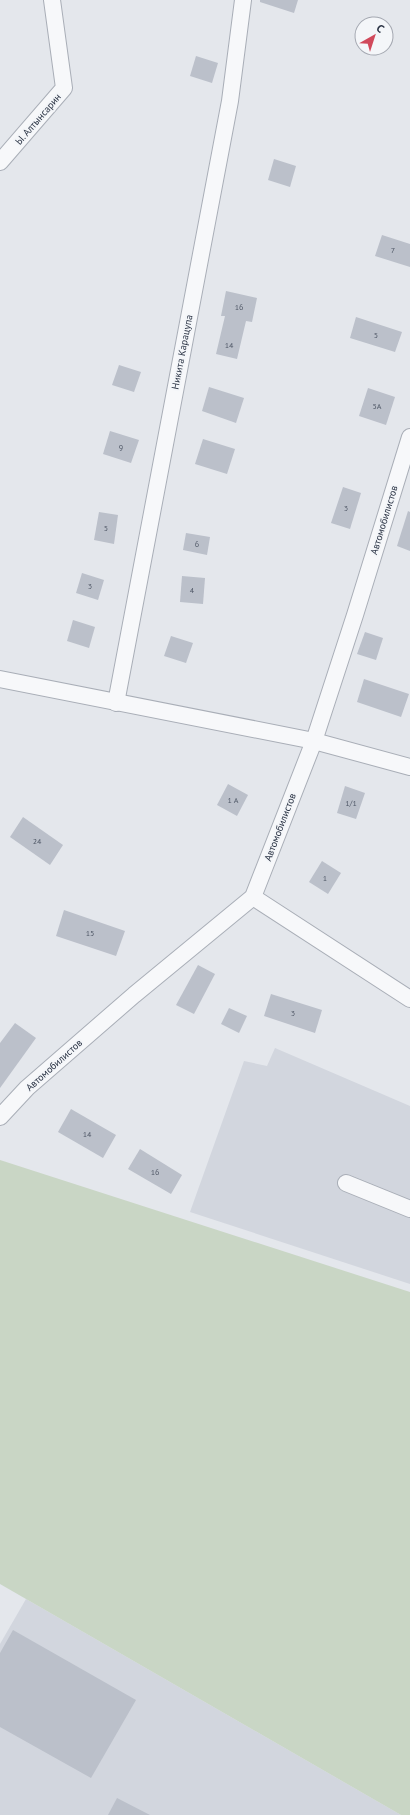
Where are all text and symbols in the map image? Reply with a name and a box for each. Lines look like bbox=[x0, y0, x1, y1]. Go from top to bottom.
north arrow bbox=[354, 16, 394, 56]
text: С bbox=[373, 21, 387, 36]
street label: Ы. Алтынсарин bbox=[12, 91, 64, 147]
house number: 7 bbox=[391, 245, 395, 255]
house number: 16 bbox=[235, 302, 243, 312]
street label: Никита Карацупа bbox=[168, 313, 196, 391]
house number: 5 bbox=[374, 330, 378, 340]
house number: 14 bbox=[225, 340, 234, 350]
house number: 5А bbox=[372, 401, 382, 411]
house number: 9 bbox=[119, 442, 123, 452]
street label: Автомобилистов bbox=[367, 484, 401, 556]
house number: 3 bbox=[344, 503, 348, 513]
house number: 5 bbox=[104, 523, 108, 533]
house number: 6 bbox=[195, 539, 199, 549]
house number: 3 bbox=[88, 581, 92, 591]
house number: 4 bbox=[190, 585, 195, 595]
street label: Автомобилистов bbox=[261, 791, 299, 863]
house number: 1 А bbox=[228, 795, 239, 805]
house number: 1/1 bbox=[345, 798, 357, 808]
house number: 24 bbox=[33, 836, 42, 846]
house number: 1 bbox=[323, 873, 327, 883]
house number: 15 bbox=[86, 928, 94, 938]
house number: 3 bbox=[291, 1008, 295, 1018]
street label: Автомобилистов bbox=[23, 1036, 85, 1094]
house number: 14 bbox=[83, 1129, 92, 1139]
house number: 16 bbox=[151, 1167, 159, 1177]

